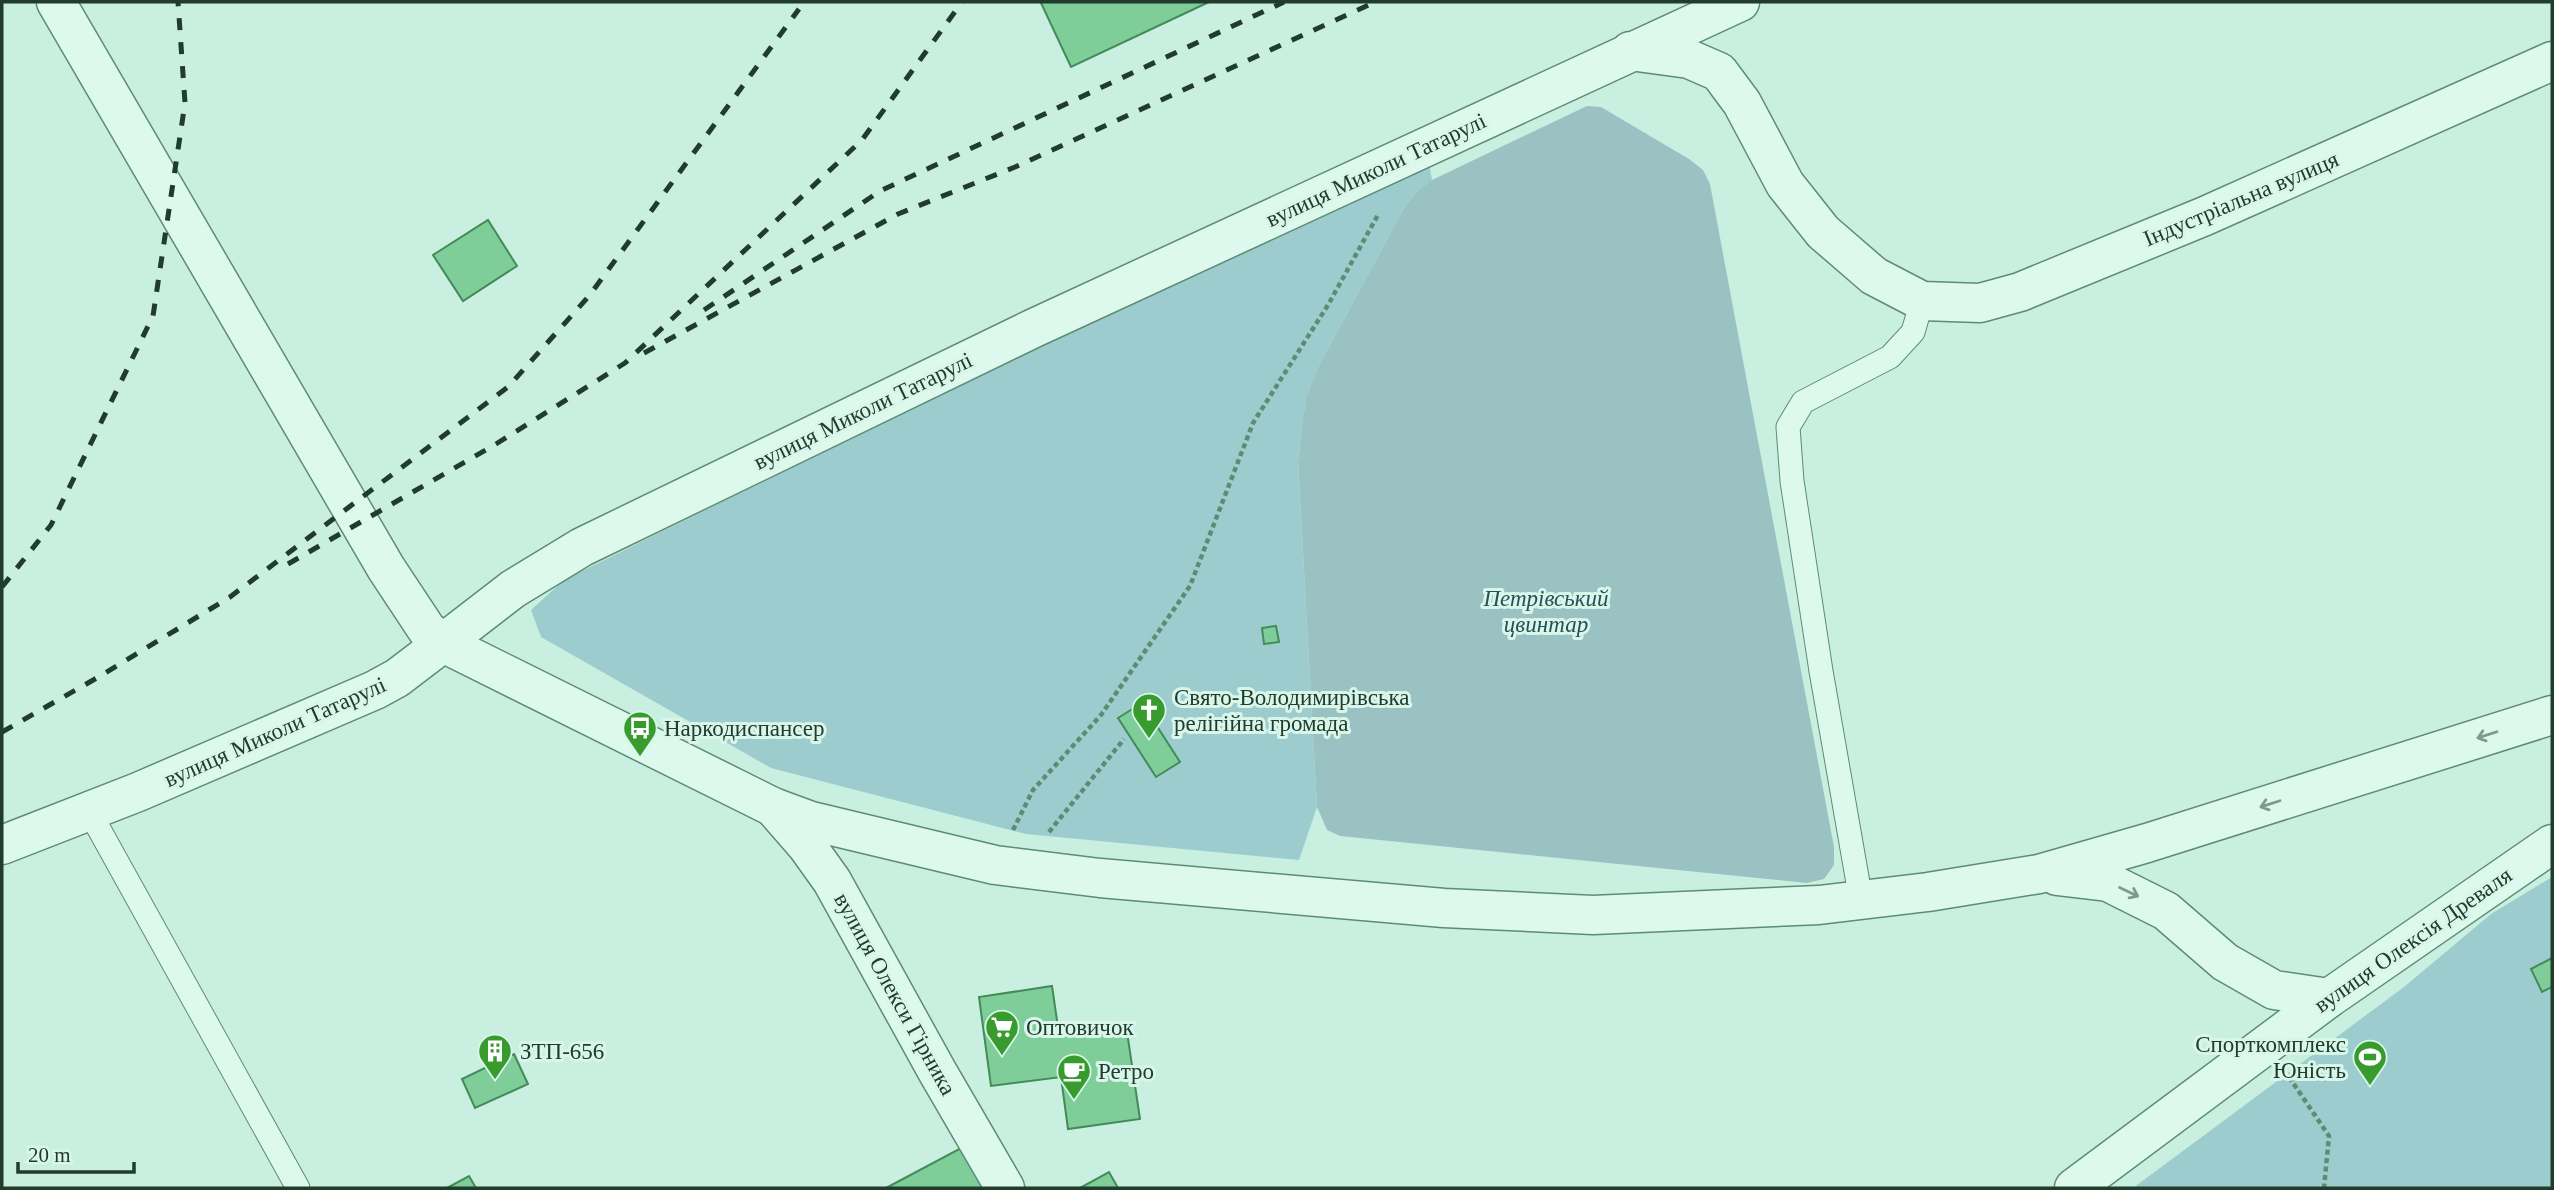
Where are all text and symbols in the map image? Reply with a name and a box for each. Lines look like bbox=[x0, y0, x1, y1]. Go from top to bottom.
street label: вулиця Миколи Татарулі bbox=[1262, 108, 1490, 232]
street label: Індустріальна вулиця bbox=[2140, 146, 2343, 251]
street label: вулиця Миколи Татарулі bbox=[750, 347, 976, 475]
park label: Петрівський цвинтар bbox=[1482, 586, 1609, 637]
street label: вулиця Миколи Татарулі bbox=[160, 672, 390, 792]
place label: Свято-Володимирівська релігійна громада bbox=[1174, 685, 1409, 736]
church icon: Свято-Володимирівська релігійна громада bbox=[1130, 691, 1168, 740]
bus stop icon: Наркодиспансер bbox=[621, 709, 659, 758]
place label: Наркодиспансер bbox=[664, 716, 824, 741]
one-way arrow bbox=[2477, 730, 2499, 743]
one-way arrow bbox=[2260, 799, 2282, 812]
street label: вулиця Олексія Древаля bbox=[2309, 862, 2517, 1018]
one-way arrow bbox=[2118, 886, 2139, 900]
street label: вулиця Олекси Гірника bbox=[829, 889, 961, 1099]
supermarket icon: Оптовичок bbox=[983, 1008, 1021, 1057]
place label: Оптовичок bbox=[1026, 1015, 1134, 1040]
building icon: ЗТП-656 bbox=[476, 1032, 514, 1081]
place label: Cпорткомплекс Юність bbox=[2195, 1032, 2346, 1083]
sports icon: Cпорткомплекс Юність bbox=[2351, 1038, 2389, 1087]
place label: ЗТП-656 bbox=[520, 1039, 604, 1064]
cafe icon: Ретро bbox=[1055, 1052, 1093, 1101]
place label: Ретро bbox=[1098, 1059, 1154, 1084]
scale bar bbox=[18, 1130, 133, 1174]
text: 20 m bbox=[28, 1143, 71, 1167]

